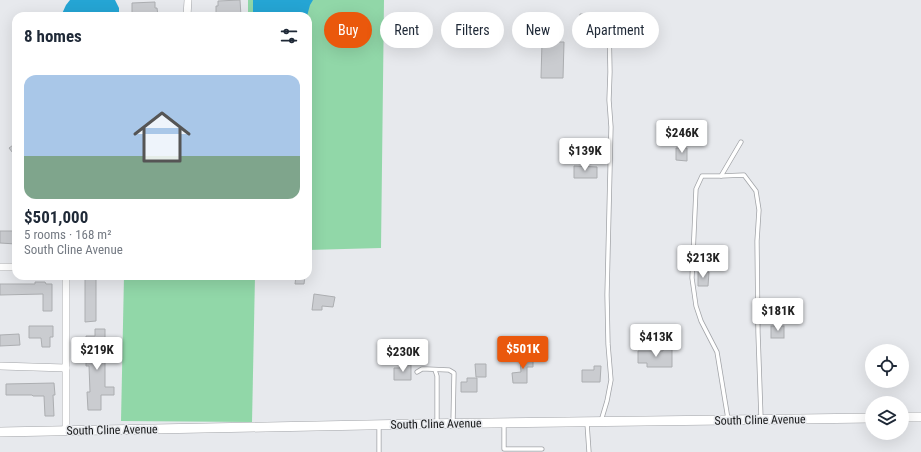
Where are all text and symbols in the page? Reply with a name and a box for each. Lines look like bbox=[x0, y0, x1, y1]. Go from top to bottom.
chip: Buy bbox=[324, 12, 372, 48]
chip: Rent bbox=[380, 12, 433, 48]
chip: Filters bbox=[441, 12, 504, 48]
chip: New bbox=[512, 12, 564, 48]
chip: Apartment bbox=[572, 12, 659, 48]
icon: filters bbox=[278, 25, 300, 47]
text: 8 homes bbox=[24, 26, 82, 46]
icon: home bbox=[126, 101, 198, 173]
pin: $246K bbox=[654, 120, 710, 154]
text: $246K bbox=[665, 125, 699, 140]
pin: $139K bbox=[557, 138, 613, 172]
text: $139K bbox=[568, 143, 602, 158]
text: $501,000 bbox=[24, 207, 88, 227]
text: 5 rooms · 168 m² bbox=[24, 227, 111, 242]
text: South Cline Avenue bbox=[24, 242, 123, 257]
pin: $213K bbox=[675, 245, 731, 279]
text: $213K bbox=[686, 250, 720, 265]
pin: $181K bbox=[750, 298, 806, 332]
text: $181K bbox=[761, 303, 795, 318]
pin: $413K bbox=[628, 324, 684, 358]
text: $413K bbox=[639, 329, 673, 344]
pin: $501K bbox=[495, 336, 551, 370]
pin: $219K bbox=[69, 337, 125, 371]
pin: $230K bbox=[375, 339, 431, 373]
text: $501K bbox=[506, 341, 540, 356]
text: $219K bbox=[80, 342, 114, 357]
text: $230K bbox=[386, 344, 420, 359]
map controls bbox=[865, 344, 909, 440]
button: locate bbox=[865, 344, 909, 388]
button: layers bbox=[865, 396, 909, 440]
street label: South Cline Avenue bbox=[714, 412, 806, 428]
street label: South Cline Avenue bbox=[390, 416, 482, 432]
street label: South Cline Avenue bbox=[66, 422, 158, 438]

